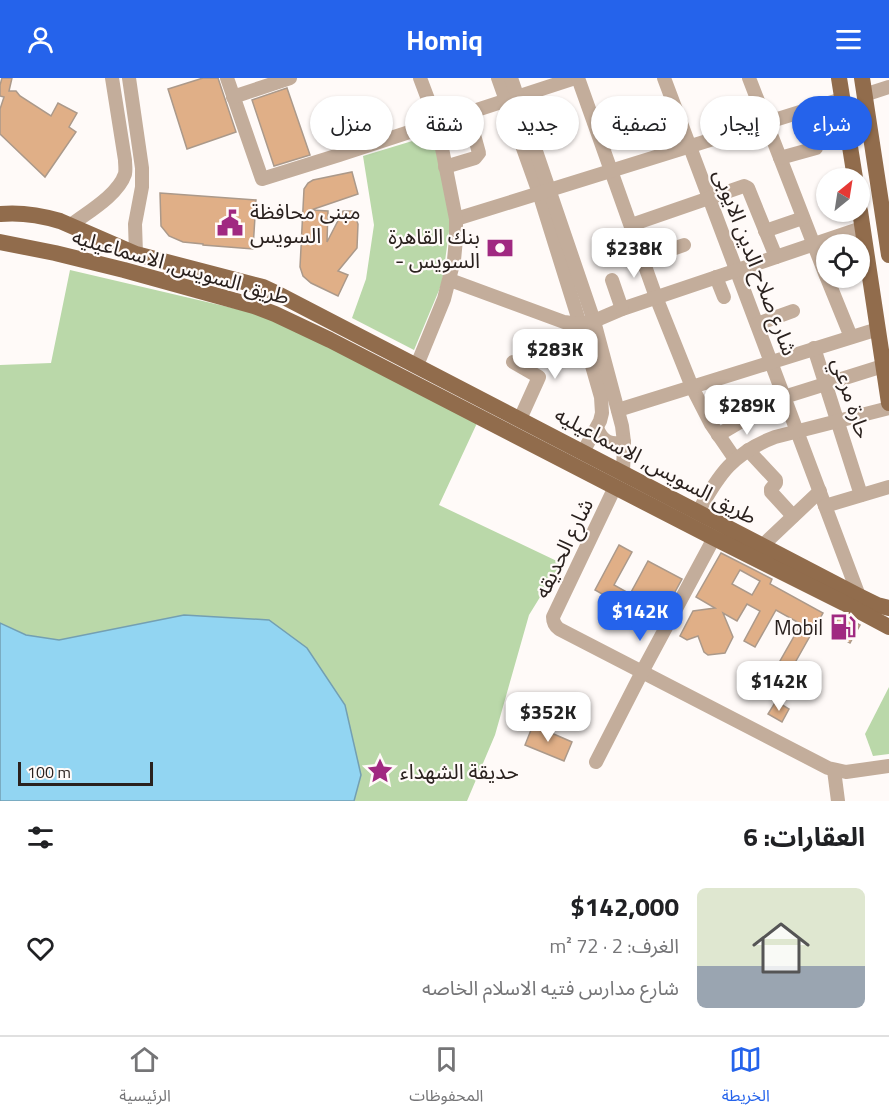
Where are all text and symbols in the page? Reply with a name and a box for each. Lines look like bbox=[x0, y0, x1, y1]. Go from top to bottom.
text: Homiq bbox=[406, 19, 483, 60]
icon: person bbox=[24, 23, 57, 56]
icon: menu bbox=[832, 23, 865, 56]
chip: منزل bbox=[310, 96, 393, 150]
chip: شقة bbox=[405, 96, 484, 150]
chip: جديد bbox=[496, 96, 579, 150]
chip: تصفية bbox=[591, 96, 688, 150]
chip: إيجار bbox=[700, 96, 780, 150]
chip: شراء bbox=[792, 96, 872, 150]
street label: شارع صلاح الدين الايوبى bbox=[706, 164, 806, 360]
north arrow bbox=[816, 168, 870, 222]
map controls bbox=[816, 168, 870, 288]
place label: مبنى محافظة السويس bbox=[250, 195, 361, 251]
public building icon: مبنى محافظة السويس bbox=[215, 208, 245, 238]
street label: طريق السويس, الاسماعيليه bbox=[69, 220, 293, 312]
place label: بنك القاهرة - السويس bbox=[388, 220, 480, 276]
pin: $238K bbox=[592, 228, 676, 279]
text: $238K bbox=[606, 232, 662, 263]
bank icon: بنك القاهرة - السويس bbox=[485, 233, 515, 263]
button: locate bbox=[816, 234, 870, 288]
pin: $283K bbox=[513, 329, 597, 380]
text: $283K bbox=[527, 333, 583, 364]
street label: حارة مرعي bbox=[823, 353, 880, 443]
pin: $289K bbox=[705, 385, 789, 436]
text: $289K bbox=[719, 389, 775, 420]
street label: طريق السويس, الاسماعيليه bbox=[549, 398, 763, 532]
street label: شارع الحديقه bbox=[525, 493, 601, 603]
pin: $142K bbox=[598, 591, 682, 642]
text: $142K bbox=[612, 595, 668, 626]
place label: Mobil bbox=[774, 611, 823, 643]
fuel station icon: Mobil bbox=[828, 612, 858, 642]
pin: $142K bbox=[737, 661, 821, 712]
text: $142K bbox=[751, 665, 807, 696]
pin: $352K bbox=[506, 692, 590, 743]
text: $352K bbox=[520, 696, 576, 727]
place label: حديقة الشهداء bbox=[400, 755, 519, 787]
place icon: حديقة الشهداء bbox=[365, 756, 395, 786]
scale bar bbox=[18, 759, 153, 786]
text: 100 m bbox=[27, 760, 71, 784]
text: العقارات: 6 bbox=[743, 817, 865, 856]
icon: filters bbox=[24, 821, 57, 854]
text: $142,000 bbox=[570, 887, 679, 926]
icon: home bbox=[745, 912, 817, 984]
text: الغرف: 2 · 72 m² bbox=[549, 930, 679, 961]
icon: heart bbox=[24, 932, 57, 965]
text: شارع مدارس فتيه الاسلام الخاصه bbox=[422, 972, 679, 1003]
tab: الرئيسية bbox=[119, 1043, 171, 1113]
tab: المحفوظات bbox=[409, 1043, 483, 1113]
tab: الخريطة bbox=[722, 1043, 770, 1113]

